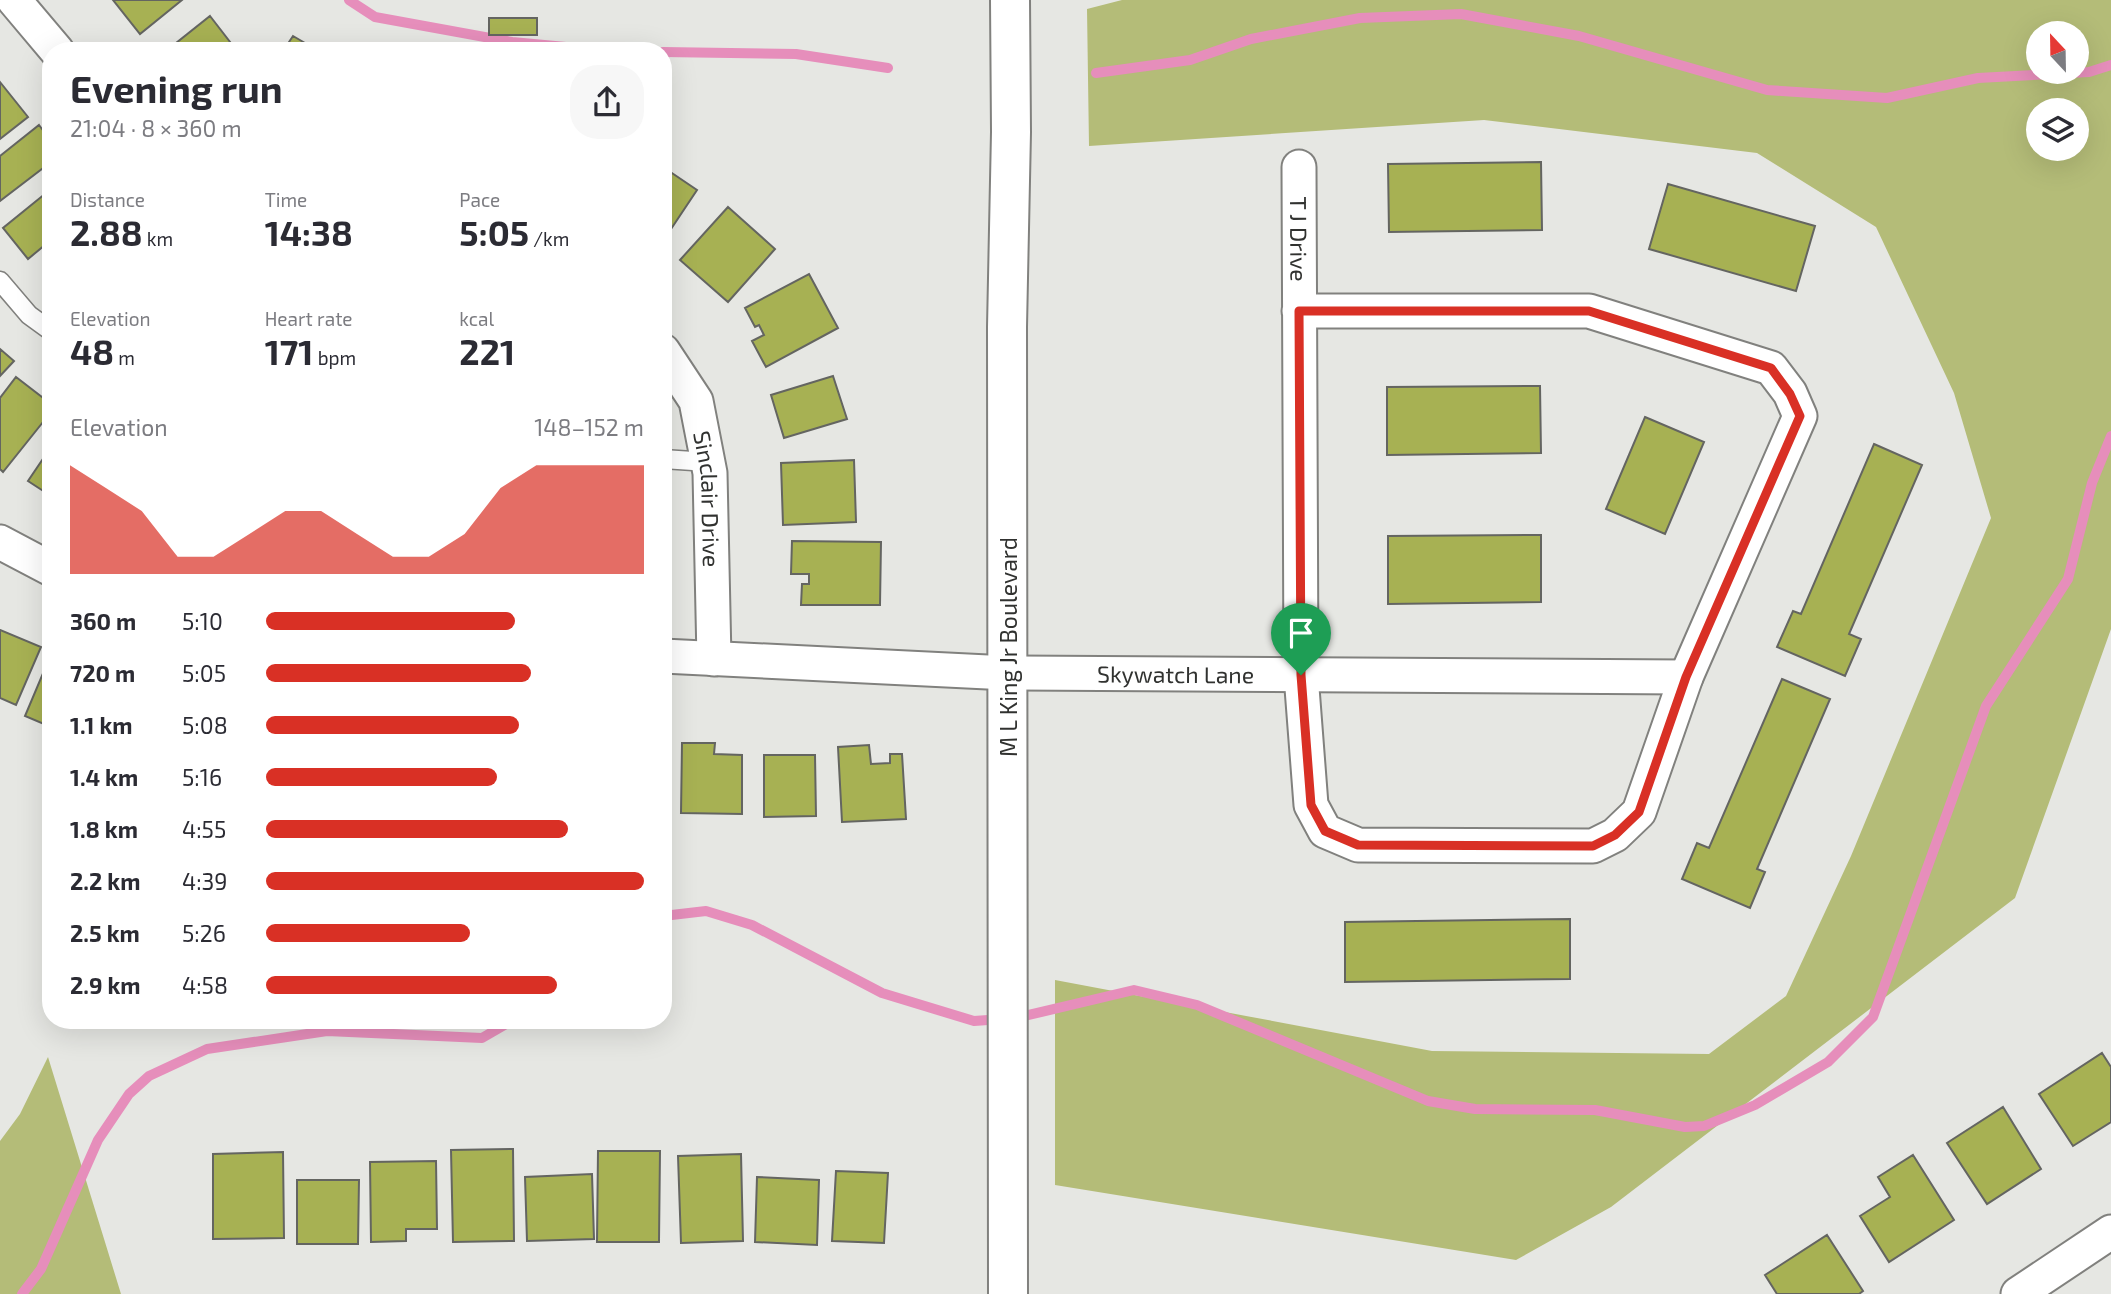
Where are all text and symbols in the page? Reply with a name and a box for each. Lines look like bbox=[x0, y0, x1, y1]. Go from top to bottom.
north arrow bbox=[2026, 21, 2090, 84]
map controls bbox=[2026, 21, 2089, 161]
text: Evening run bbox=[70, 65, 283, 111]
button: share bbox=[570, 65, 644, 139]
button: layers bbox=[2026, 98, 2089, 161]
text: 21:04 · 8 × 360 m bbox=[70, 114, 242, 142]
text: Distance bbox=[70, 188, 145, 211]
text: Time bbox=[265, 188, 307, 211]
text: Pace bbox=[459, 188, 500, 211]
street label: T J Drive bbox=[1285, 196, 1313, 282]
text: 2.88 bbox=[70, 211, 143, 253]
text: 14:38 bbox=[265, 211, 353, 253]
text: 5:05 bbox=[459, 211, 529, 253]
text: km bbox=[143, 227, 173, 250]
text: /km bbox=[529, 227, 569, 250]
text: Elevation bbox=[70, 307, 151, 330]
text: Heart rate bbox=[265, 307, 353, 330]
text: kcal bbox=[459, 307, 494, 330]
text: 48 bbox=[70, 330, 114, 372]
text: 171 bbox=[265, 330, 313, 372]
text: 221 bbox=[459, 330, 515, 372]
text: m bbox=[114, 346, 135, 369]
text: bpm bbox=[313, 346, 356, 369]
text: Elevation bbox=[70, 413, 168, 441]
text: 148–152 m bbox=[534, 413, 644, 441]
street label: Sinclair Drive bbox=[688, 428, 726, 568]
street label: M L King Jr Boulevard bbox=[994, 537, 1022, 757]
pin bbox=[1271, 603, 1331, 675]
text: 360 m bbox=[70, 607, 136, 635]
text: 5:10 bbox=[182, 607, 223, 635]
icon: arrive bbox=[1282, 614, 1320, 652]
text: 720 m bbox=[70, 659, 135, 687]
text: 5:05 bbox=[182, 659, 226, 687]
street label: Skywatch Lane bbox=[1097, 660, 1254, 688]
text: 1.1 km bbox=[70, 711, 133, 739]
text: 5:08 bbox=[182, 711, 228, 739]
text: 1.4 km bbox=[70, 763, 138, 791]
text: 5:16 bbox=[182, 763, 222, 791]
text: 1.8 km bbox=[70, 815, 138, 843]
text: 4:55 bbox=[182, 815, 226, 843]
text: 2.2 km bbox=[70, 867, 140, 895]
text: 4:39 bbox=[182, 867, 228, 895]
text: 2.5 km bbox=[70, 919, 140, 947]
text: 5:26 bbox=[182, 919, 226, 947]
text: 2.9 km bbox=[70, 971, 141, 999]
text: 4:58 bbox=[182, 971, 228, 999]

